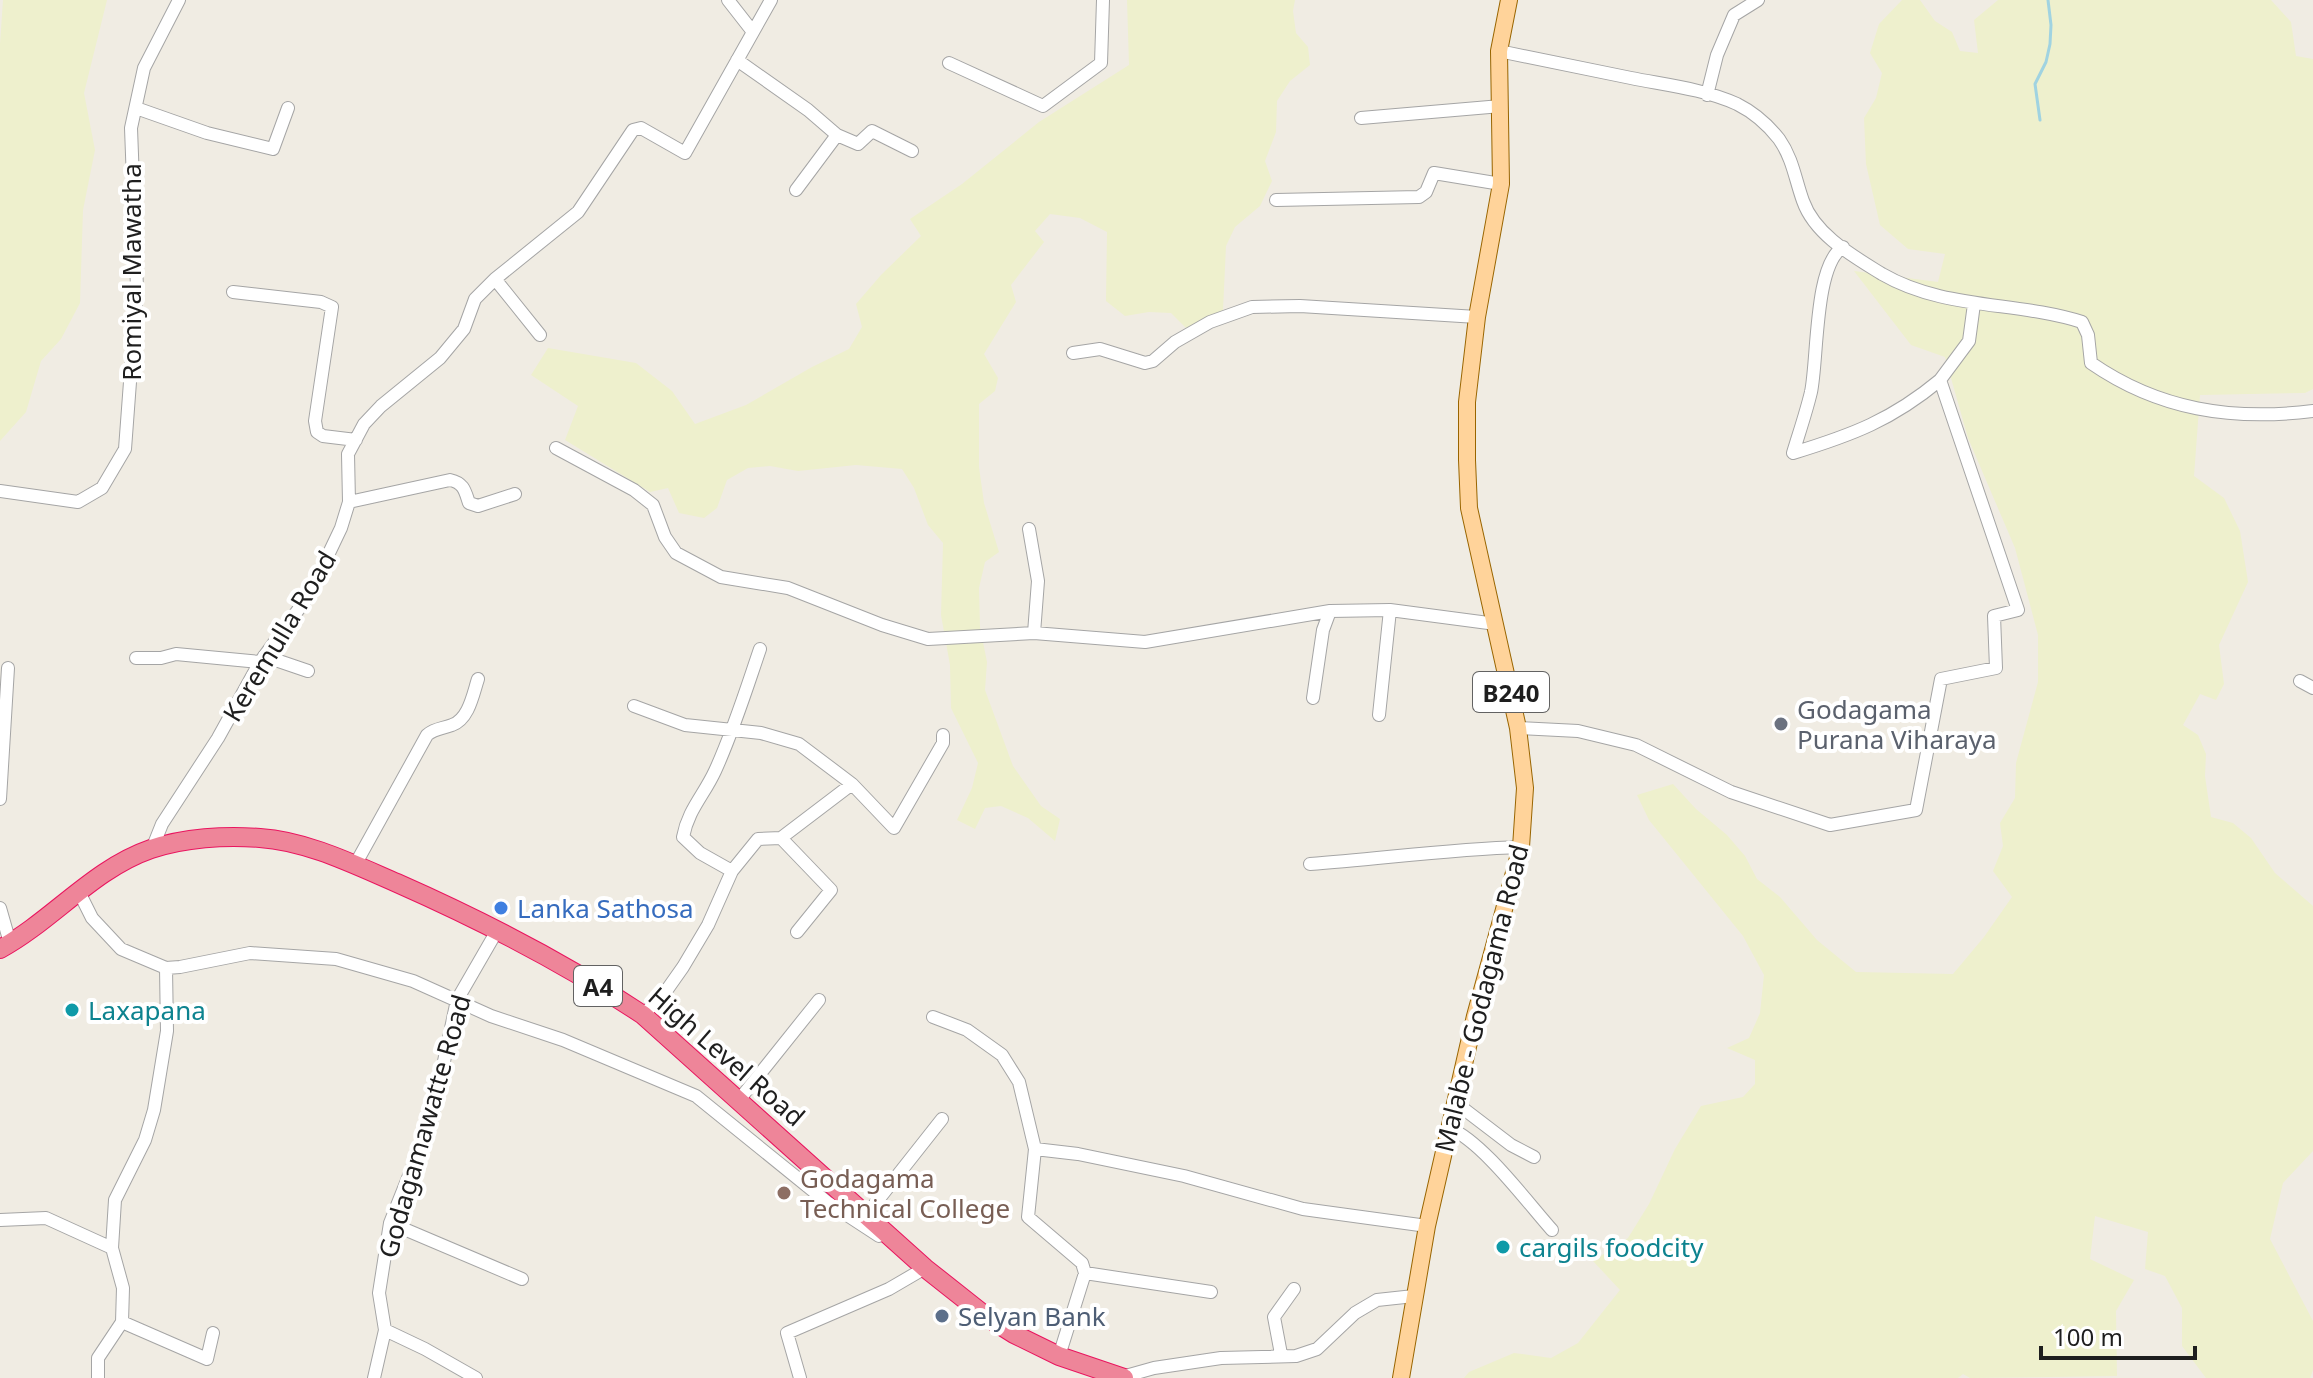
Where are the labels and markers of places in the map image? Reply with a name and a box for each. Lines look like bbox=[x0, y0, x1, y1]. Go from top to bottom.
place label: Godagama Purana Viharaya bbox=[1797, 691, 1997, 757]
marker: Godagama Purana Viharaya bbox=[1772, 715, 1790, 733]
place label: Lanka Sathosa bbox=[517, 890, 694, 926]
marker: Lanka Sathosa bbox=[492, 899, 510, 917]
place label: Laxapana bbox=[88, 992, 206, 1028]
marker: Laxapana bbox=[63, 1001, 81, 1019]
place label: Godagama Technical College bbox=[800, 1160, 1010, 1226]
marker: Godagama Technical College bbox=[775, 1184, 793, 1202]
place label: cargils foodcity bbox=[1519, 1229, 1704, 1265]
marker: cargils foodcity bbox=[1494, 1238, 1512, 1256]
place label: Selyan Bank bbox=[958, 1298, 1106, 1334]
marker: Selyan Bank bbox=[933, 1307, 951, 1325]

